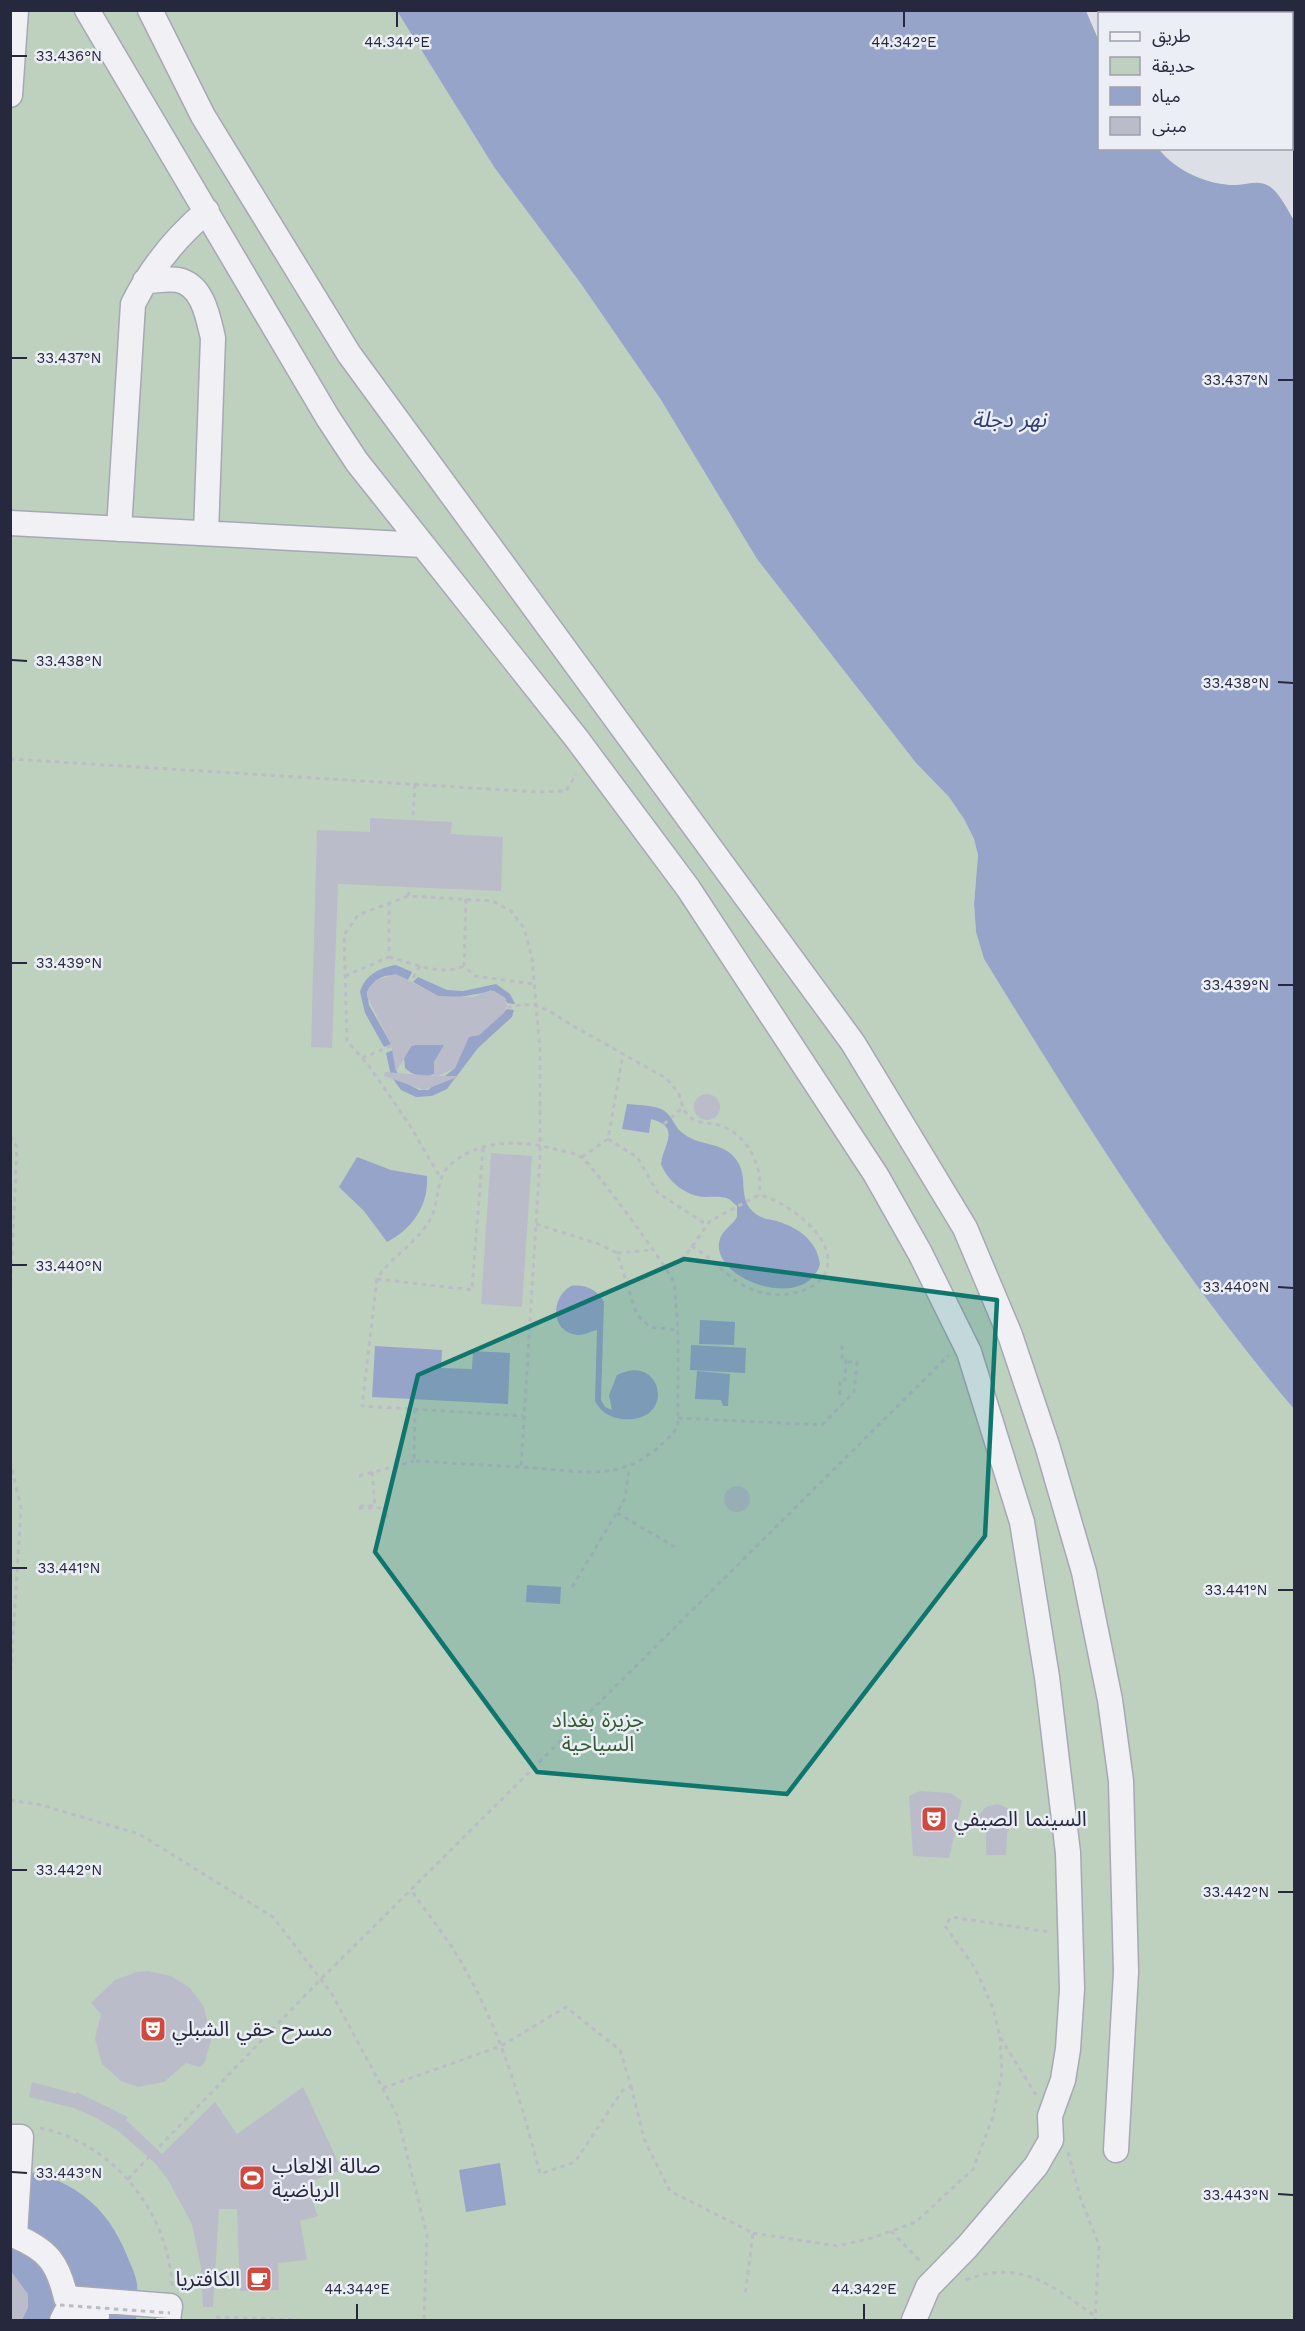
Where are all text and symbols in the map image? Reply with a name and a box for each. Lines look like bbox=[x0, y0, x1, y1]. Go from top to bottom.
legend bbox=[1098, 12, 1293, 150]
text: طريق bbox=[1152, 25, 1191, 47]
text: 44.344°E bbox=[364, 33, 430, 51]
text: 44.342°E bbox=[871, 33, 937, 51]
text: 33.436°N bbox=[36, 47, 102, 65]
text: حديقة bbox=[1152, 55, 1195, 76]
text: مياه bbox=[1152, 85, 1181, 106]
text: مبنى bbox=[1152, 115, 1187, 137]
text: 33.437°N bbox=[37, 349, 101, 367]
text: 33.437°N bbox=[1204, 371, 1268, 389]
water label: نهر دجلة bbox=[972, 407, 1048, 433]
text: 33.438°N bbox=[36, 652, 102, 670]
text: 33.438°N bbox=[1203, 674, 1269, 692]
text: 33.439°N bbox=[36, 954, 102, 972]
text: 33.439°N bbox=[1203, 976, 1269, 994]
text: 33.440°N bbox=[36, 1257, 102, 1275]
text: 33.440°N bbox=[1203, 1278, 1269, 1296]
text: 33.441°N bbox=[37, 1559, 101, 1577]
text: 33.441°N bbox=[1204, 1581, 1268, 1599]
park label: جزيرة بغداد السياحية bbox=[552, 1707, 644, 1756]
theatre icon: السينما الصيفي bbox=[919, 1804, 949, 1834]
place label: السينما الصيفي bbox=[954, 1806, 1087, 1835]
text: 33.442°N bbox=[36, 1861, 102, 1879]
text: 33.442°N bbox=[1203, 1883, 1269, 1901]
theatre icon: مسرح حقي الشبلي bbox=[138, 2014, 168, 2044]
place label: مسرح حقي الشبلي bbox=[172, 2016, 332, 2045]
place label: صالة الالعاب الرياضية bbox=[272, 2153, 381, 2202]
sports icon: صالة الالعاب الرياضية bbox=[237, 2163, 267, 2193]
text: 33.443°N bbox=[36, 2164, 102, 2182]
text: 33.443°N bbox=[1203, 2186, 1269, 2204]
cafe icon: الكافتريا bbox=[244, 2264, 274, 2294]
place label: الكافتريا bbox=[175, 2266, 240, 2291]
text: 44.344°E bbox=[324, 2280, 390, 2298]
text: 44.342°E bbox=[831, 2280, 897, 2298]

